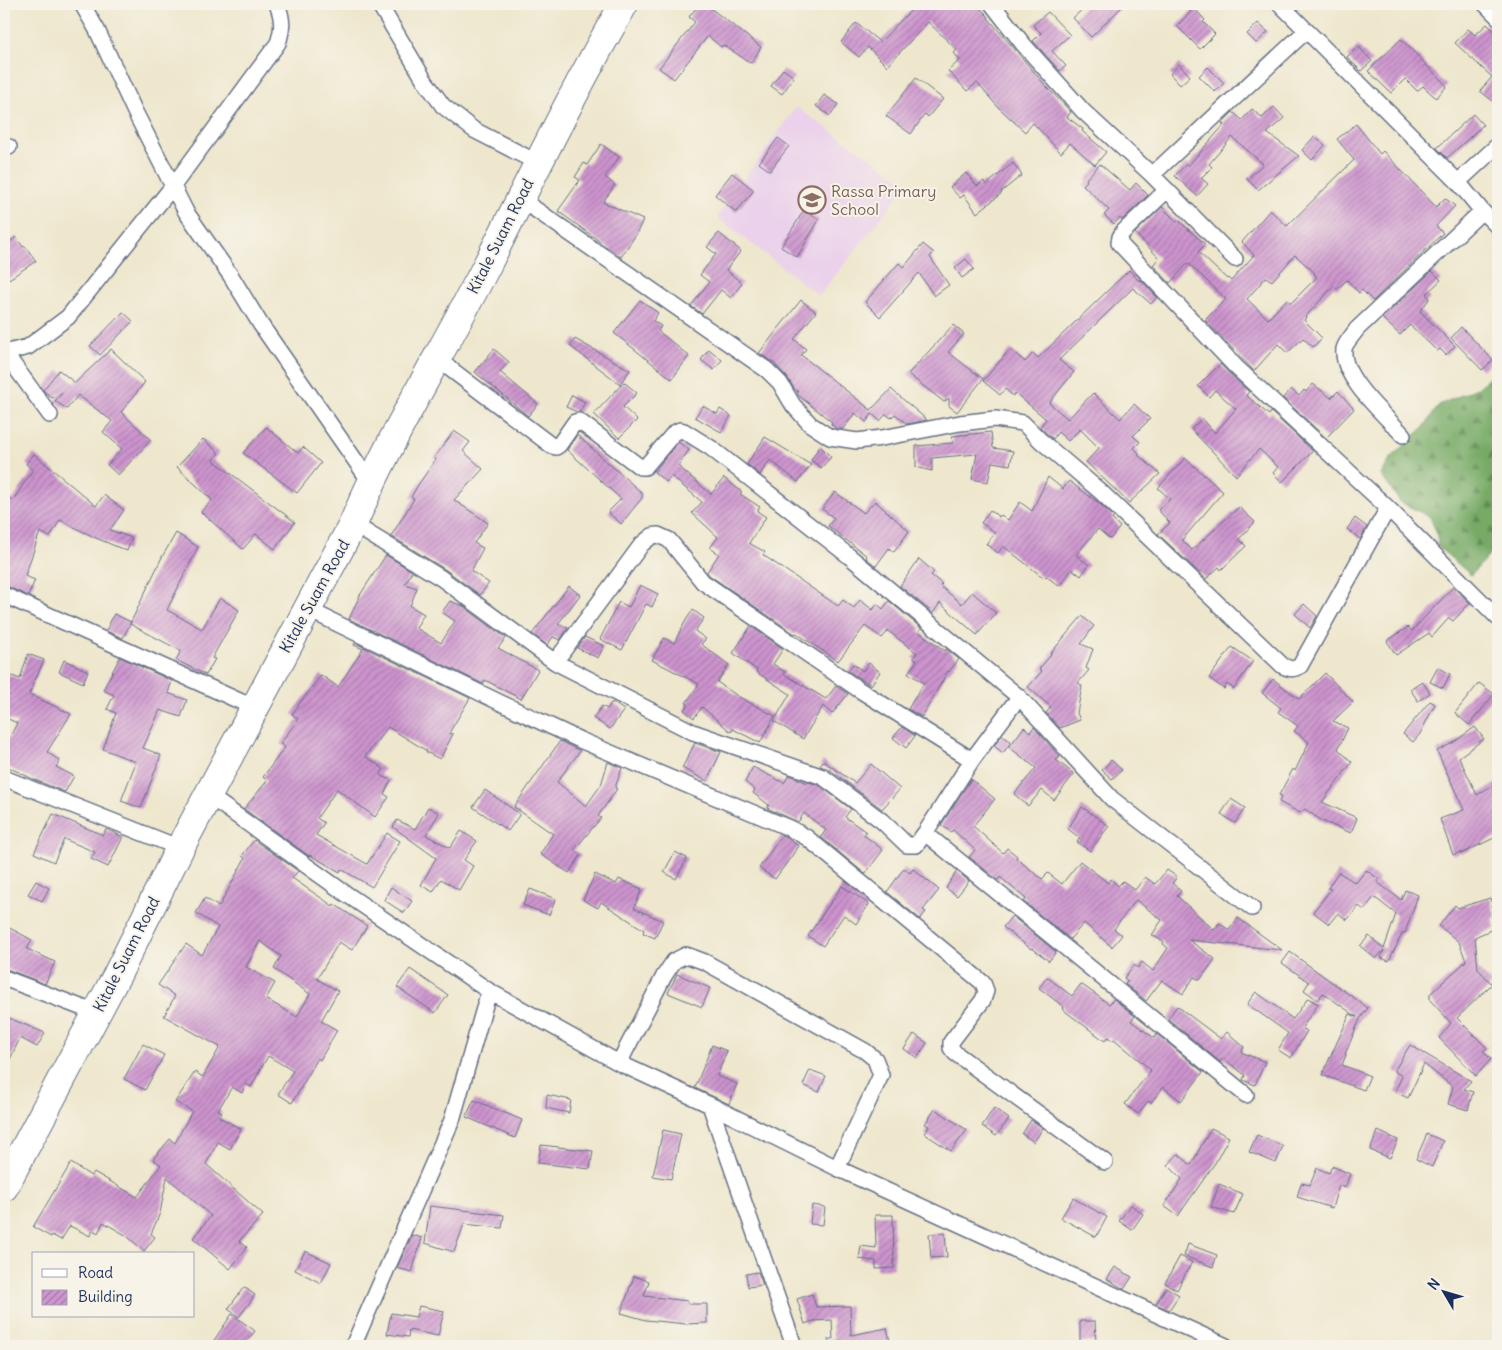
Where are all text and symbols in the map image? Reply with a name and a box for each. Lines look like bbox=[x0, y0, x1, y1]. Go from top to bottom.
street label: Kitale Suam Road bbox=[462, 175, 538, 297]
place label: Rassa Primary School bbox=[831, 181, 936, 219]
school or university icon: Rassa Primary School bbox=[797, 185, 827, 215]
street label: Kitale Suam Road bbox=[275, 536, 353, 656]
street label: Kitale Suam Road bbox=[88, 893, 164, 1015]
legend bbox=[32, 1252, 195, 1318]
text: Road bbox=[78, 1263, 113, 1282]
north arrow bbox=[1420, 1268, 1470, 1318]
text: N bbox=[1424, 1275, 1444, 1293]
text: Building bbox=[78, 1287, 133, 1306]

